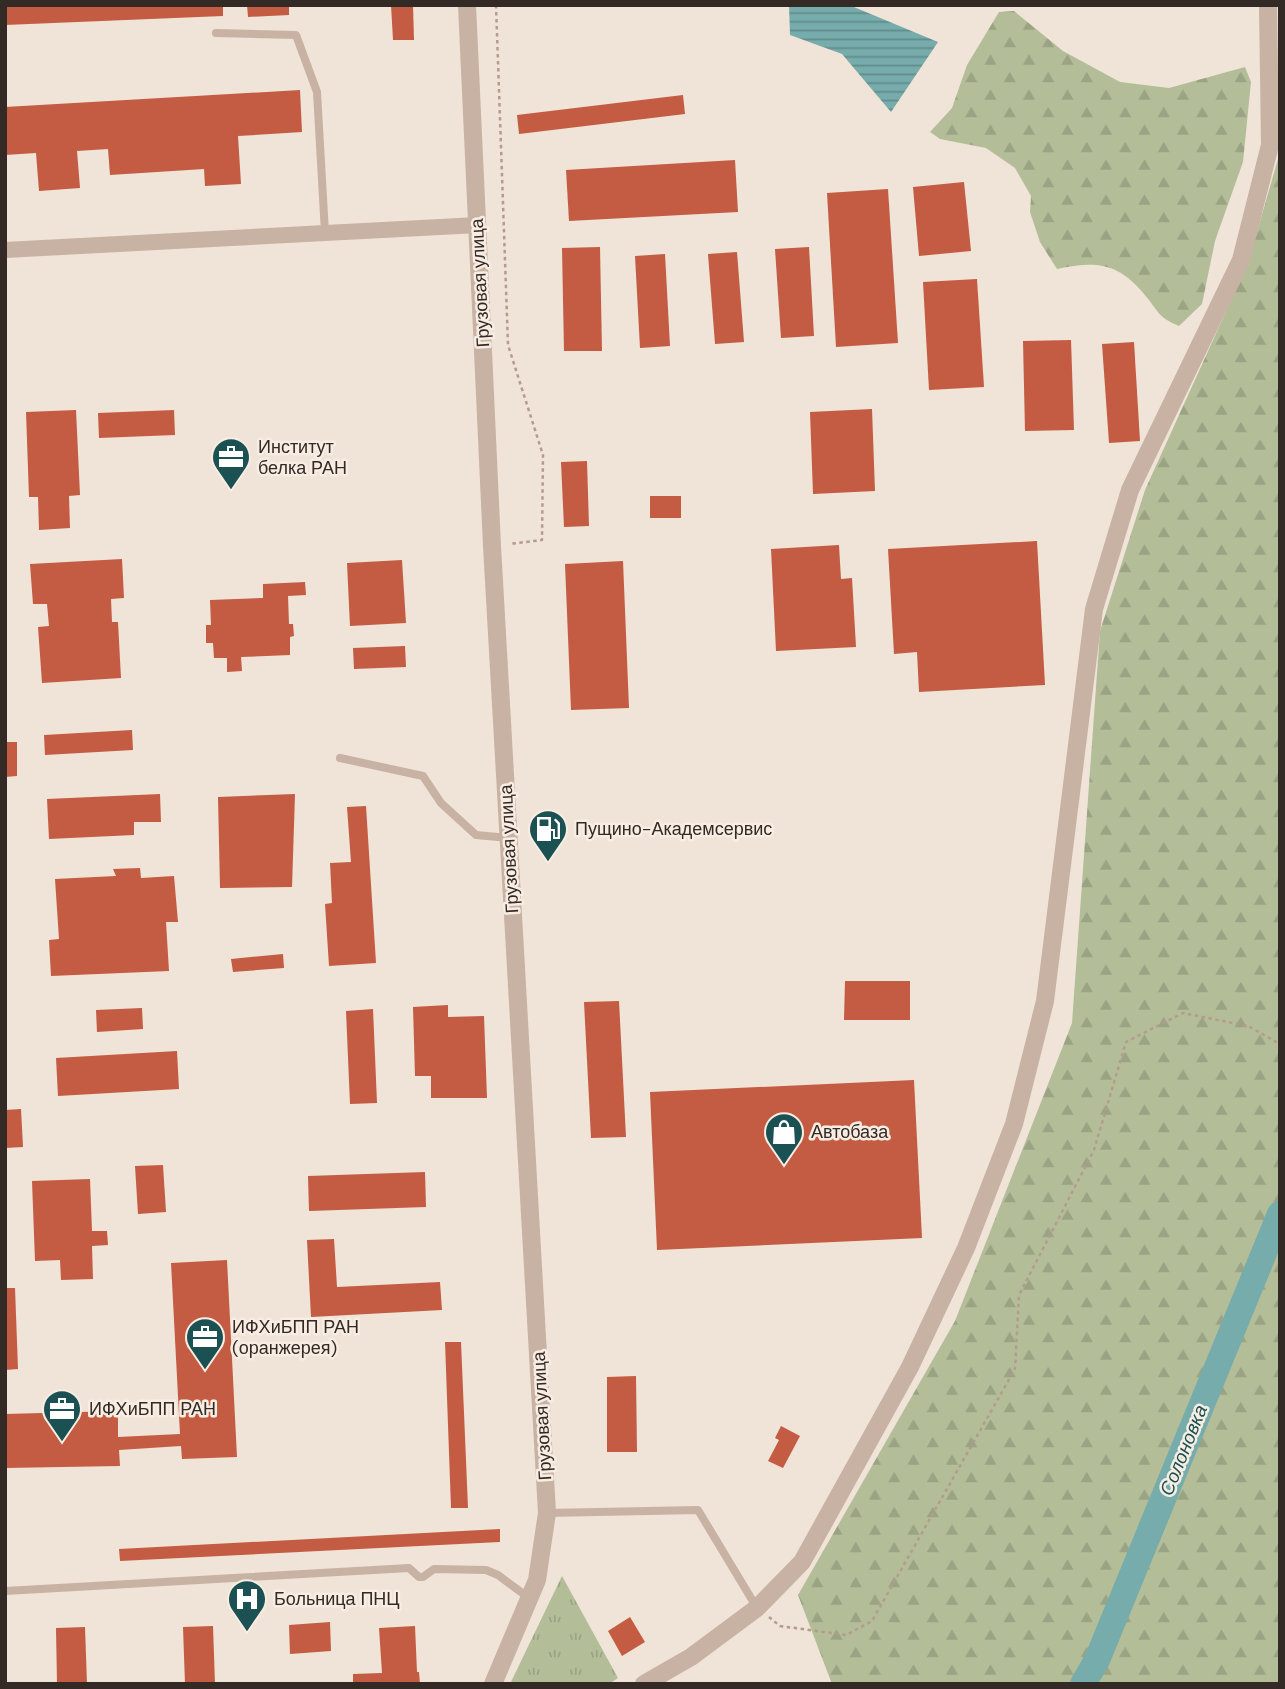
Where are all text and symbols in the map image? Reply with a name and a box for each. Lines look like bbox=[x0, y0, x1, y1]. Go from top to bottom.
street label: Грузовая улица bbox=[465, 217, 495, 348]
place label: Институт белка РАН bbox=[258, 435, 347, 480]
office icon: Институт белка РАН bbox=[210, 436, 252, 491]
street label: Грузовая улица bbox=[494, 783, 524, 914]
fuel station icon: Пущино-Академсервис bbox=[527, 808, 569, 863]
place label: Пущино-Академсервис bbox=[575, 817, 772, 841]
shop icon: Автобаза bbox=[763, 1111, 805, 1166]
place label: Автобаза bbox=[811, 1120, 889, 1144]
place label: ИФХиБПП РАН (оранжерея) bbox=[232, 1315, 359, 1360]
office icon: ИФХиБПП РАН (оранжерея) bbox=[184, 1316, 226, 1371]
street label: Грузовая улица bbox=[527, 1350, 557, 1481]
office icon: ИФХиБПП РАН bbox=[41, 1388, 83, 1443]
place label: ИФХиБПП РАН bbox=[89, 1397, 216, 1421]
water label: Солоновка bbox=[1154, 1401, 1213, 1499]
hospital icon: Больница ПНЦ bbox=[226, 1578, 268, 1633]
place label: Больница ПНЦ bbox=[274, 1587, 400, 1611]

